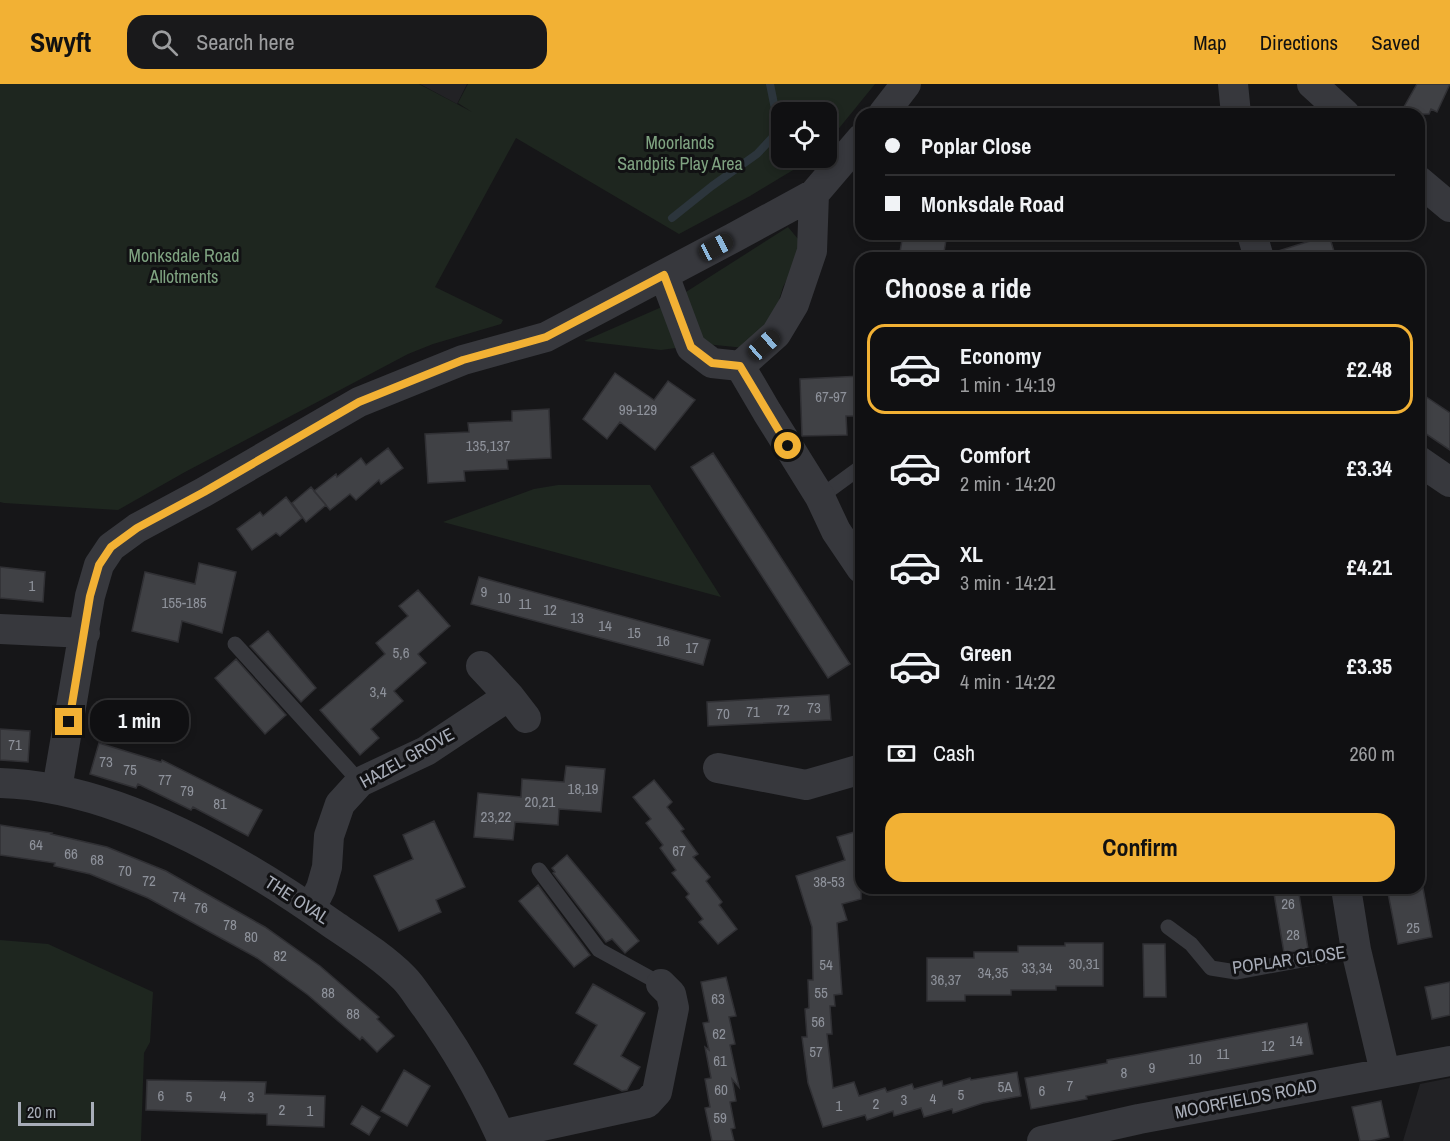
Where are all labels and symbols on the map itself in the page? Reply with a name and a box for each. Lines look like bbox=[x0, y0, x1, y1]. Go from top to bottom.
park label: Moorlands Sandpits Play Area bbox=[617, 130, 743, 176]
car bbox=[696, 231, 736, 263]
park label: Monksdale Road Allotments bbox=[129, 243, 239, 289]
car bbox=[745, 326, 783, 364]
house number: 67-97 bbox=[815, 386, 847, 407]
house number: 99-129 bbox=[619, 399, 657, 420]
route start bbox=[774, 432, 801, 459]
house number: 135,137 bbox=[466, 435, 510, 456]
house number: 1 bbox=[29, 575, 36, 596]
house number: 9 bbox=[481, 581, 488, 602]
house number: 10 bbox=[497, 587, 511, 608]
house number: 155-185 bbox=[161, 592, 207, 613]
house number: 11 bbox=[519, 593, 532, 614]
house number: 12 bbox=[543, 599, 557, 620]
house number: 13 bbox=[570, 607, 584, 628]
house number: 14 bbox=[598, 615, 612, 636]
house number: 15 bbox=[627, 622, 641, 643]
house number: 16 bbox=[656, 630, 670, 651]
house number: 17 bbox=[685, 637, 699, 658]
house number: 5,6 bbox=[392, 642, 410, 663]
house number: 3,4 bbox=[369, 681, 387, 702]
house number: 73 bbox=[807, 697, 821, 718]
house number: 72 bbox=[776, 699, 790, 720]
callout: 1 min bbox=[90, 701, 189, 743]
house number: 71 bbox=[746, 701, 760, 722]
house number: 70 bbox=[716, 703, 730, 724]
route end bbox=[55, 708, 82, 735]
street label: HAZEL GROVE bbox=[355, 721, 459, 794]
house number: 71 bbox=[8, 734, 22, 755]
house number: 73 bbox=[99, 751, 113, 772]
house number: 75 bbox=[123, 759, 137, 780]
house number: 77 bbox=[158, 769, 172, 790]
house number: 18,19 bbox=[568, 778, 599, 799]
house number: 79 bbox=[180, 780, 194, 801]
house number: 20,21 bbox=[525, 791, 556, 812]
house number: 81 bbox=[213, 793, 227, 814]
house number: 23,22 bbox=[481, 806, 512, 827]
house number: 64 bbox=[29, 834, 43, 855]
house number: 67 bbox=[672, 840, 686, 861]
house number: 66 bbox=[64, 843, 78, 864]
house number: 68 bbox=[90, 849, 104, 870]
house number: 70 bbox=[118, 860, 132, 881]
house number: 72 bbox=[142, 870, 156, 891]
street label: THE OVAL bbox=[260, 870, 334, 930]
house number: 38-53 bbox=[813, 871, 845, 892]
house number: 74 bbox=[172, 886, 186, 907]
house number: 26 bbox=[1281, 893, 1295, 914]
house number: 76 bbox=[194, 897, 208, 918]
house number: 78 bbox=[223, 914, 237, 935]
house number: 25 bbox=[1406, 917, 1420, 938]
house number: 28 bbox=[1286, 924, 1300, 945]
house number: 80 bbox=[244, 926, 258, 947]
street label: POPLAR CLOSE bbox=[1231, 939, 1347, 980]
house number: 82 bbox=[273, 945, 287, 966]
house number: 30,31 bbox=[1069, 953, 1100, 974]
house number: 54 bbox=[819, 954, 833, 975]
house number: 33,34 bbox=[1022, 957, 1053, 978]
house number: 34,35 bbox=[978, 962, 1009, 983]
house number: 36,37 bbox=[931, 969, 962, 990]
house number: 88 bbox=[321, 982, 335, 1003]
house number: 55 bbox=[814, 982, 828, 1003]
house number: 63 bbox=[711, 988, 725, 1009]
house number: 88 bbox=[346, 1003, 360, 1024]
house number: 56 bbox=[811, 1011, 825, 1032]
house number: 62 bbox=[712, 1023, 726, 1044]
house number: 14 bbox=[1289, 1030, 1303, 1051]
house number: 12 bbox=[1261, 1035, 1275, 1056]
house number: 57 bbox=[809, 1041, 823, 1062]
house number: 11 bbox=[1217, 1043, 1230, 1064]
house number: 10 bbox=[1188, 1048, 1202, 1069]
house number: 61 bbox=[713, 1050, 727, 1071]
house number: 9 bbox=[1149, 1057, 1156, 1078]
house number: 8 bbox=[1121, 1062, 1128, 1083]
street label: MOORFIELDS ROAD bbox=[1173, 1072, 1319, 1125]
house number: 7 bbox=[1067, 1075, 1074, 1096]
house number: 5A bbox=[997, 1076, 1013, 1097]
house number: 60 bbox=[714, 1079, 728, 1100]
house number: 6 bbox=[1039, 1080, 1046, 1101]
house number: 5 bbox=[958, 1084, 965, 1105]
house number: 6 bbox=[158, 1085, 165, 1106]
house number: 4 bbox=[220, 1085, 227, 1106]
house number: 5 bbox=[186, 1086, 193, 1107]
house number: 3 bbox=[248, 1086, 255, 1107]
house number: 4 bbox=[930, 1088, 937, 1109]
house number: 3 bbox=[901, 1089, 908, 1110]
house number: 2 bbox=[873, 1093, 880, 1114]
house number: 1 bbox=[836, 1095, 843, 1116]
scale bar bbox=[18, 1099, 94, 1126]
house number: 2 bbox=[279, 1099, 286, 1120]
house number: 1 bbox=[307, 1100, 314, 1121]
house number: 59 bbox=[713, 1107, 727, 1128]

